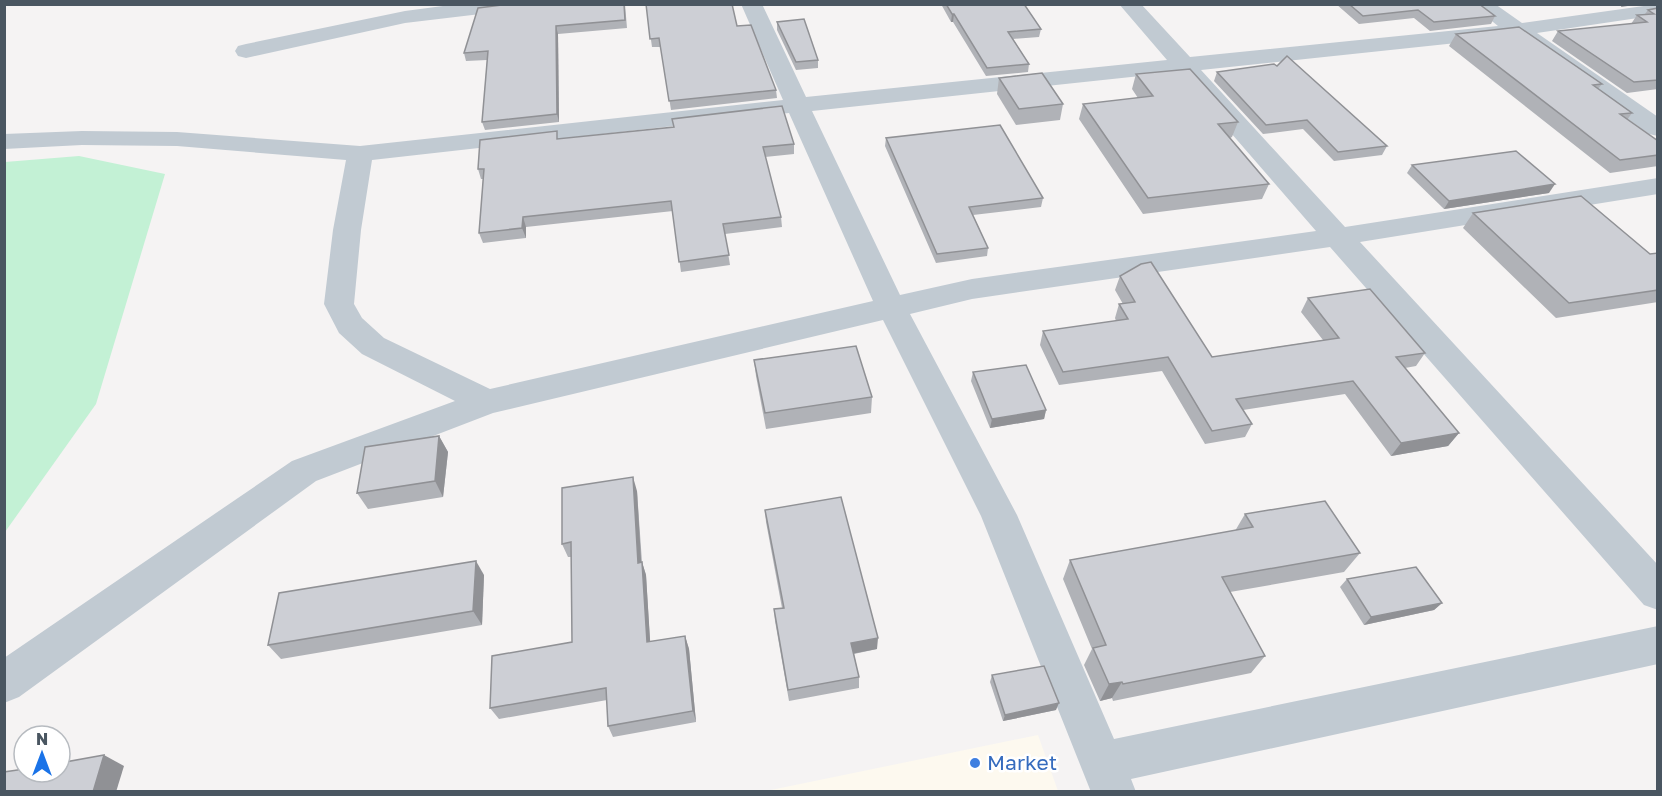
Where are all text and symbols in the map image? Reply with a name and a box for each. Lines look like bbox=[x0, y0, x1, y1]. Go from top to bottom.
north arrow bbox=[12, 724, 72, 784]
text: N bbox=[36, 729, 48, 749]
place label: Market bbox=[987, 749, 1057, 775]
marker: Market bbox=[968, 756, 982, 770]

